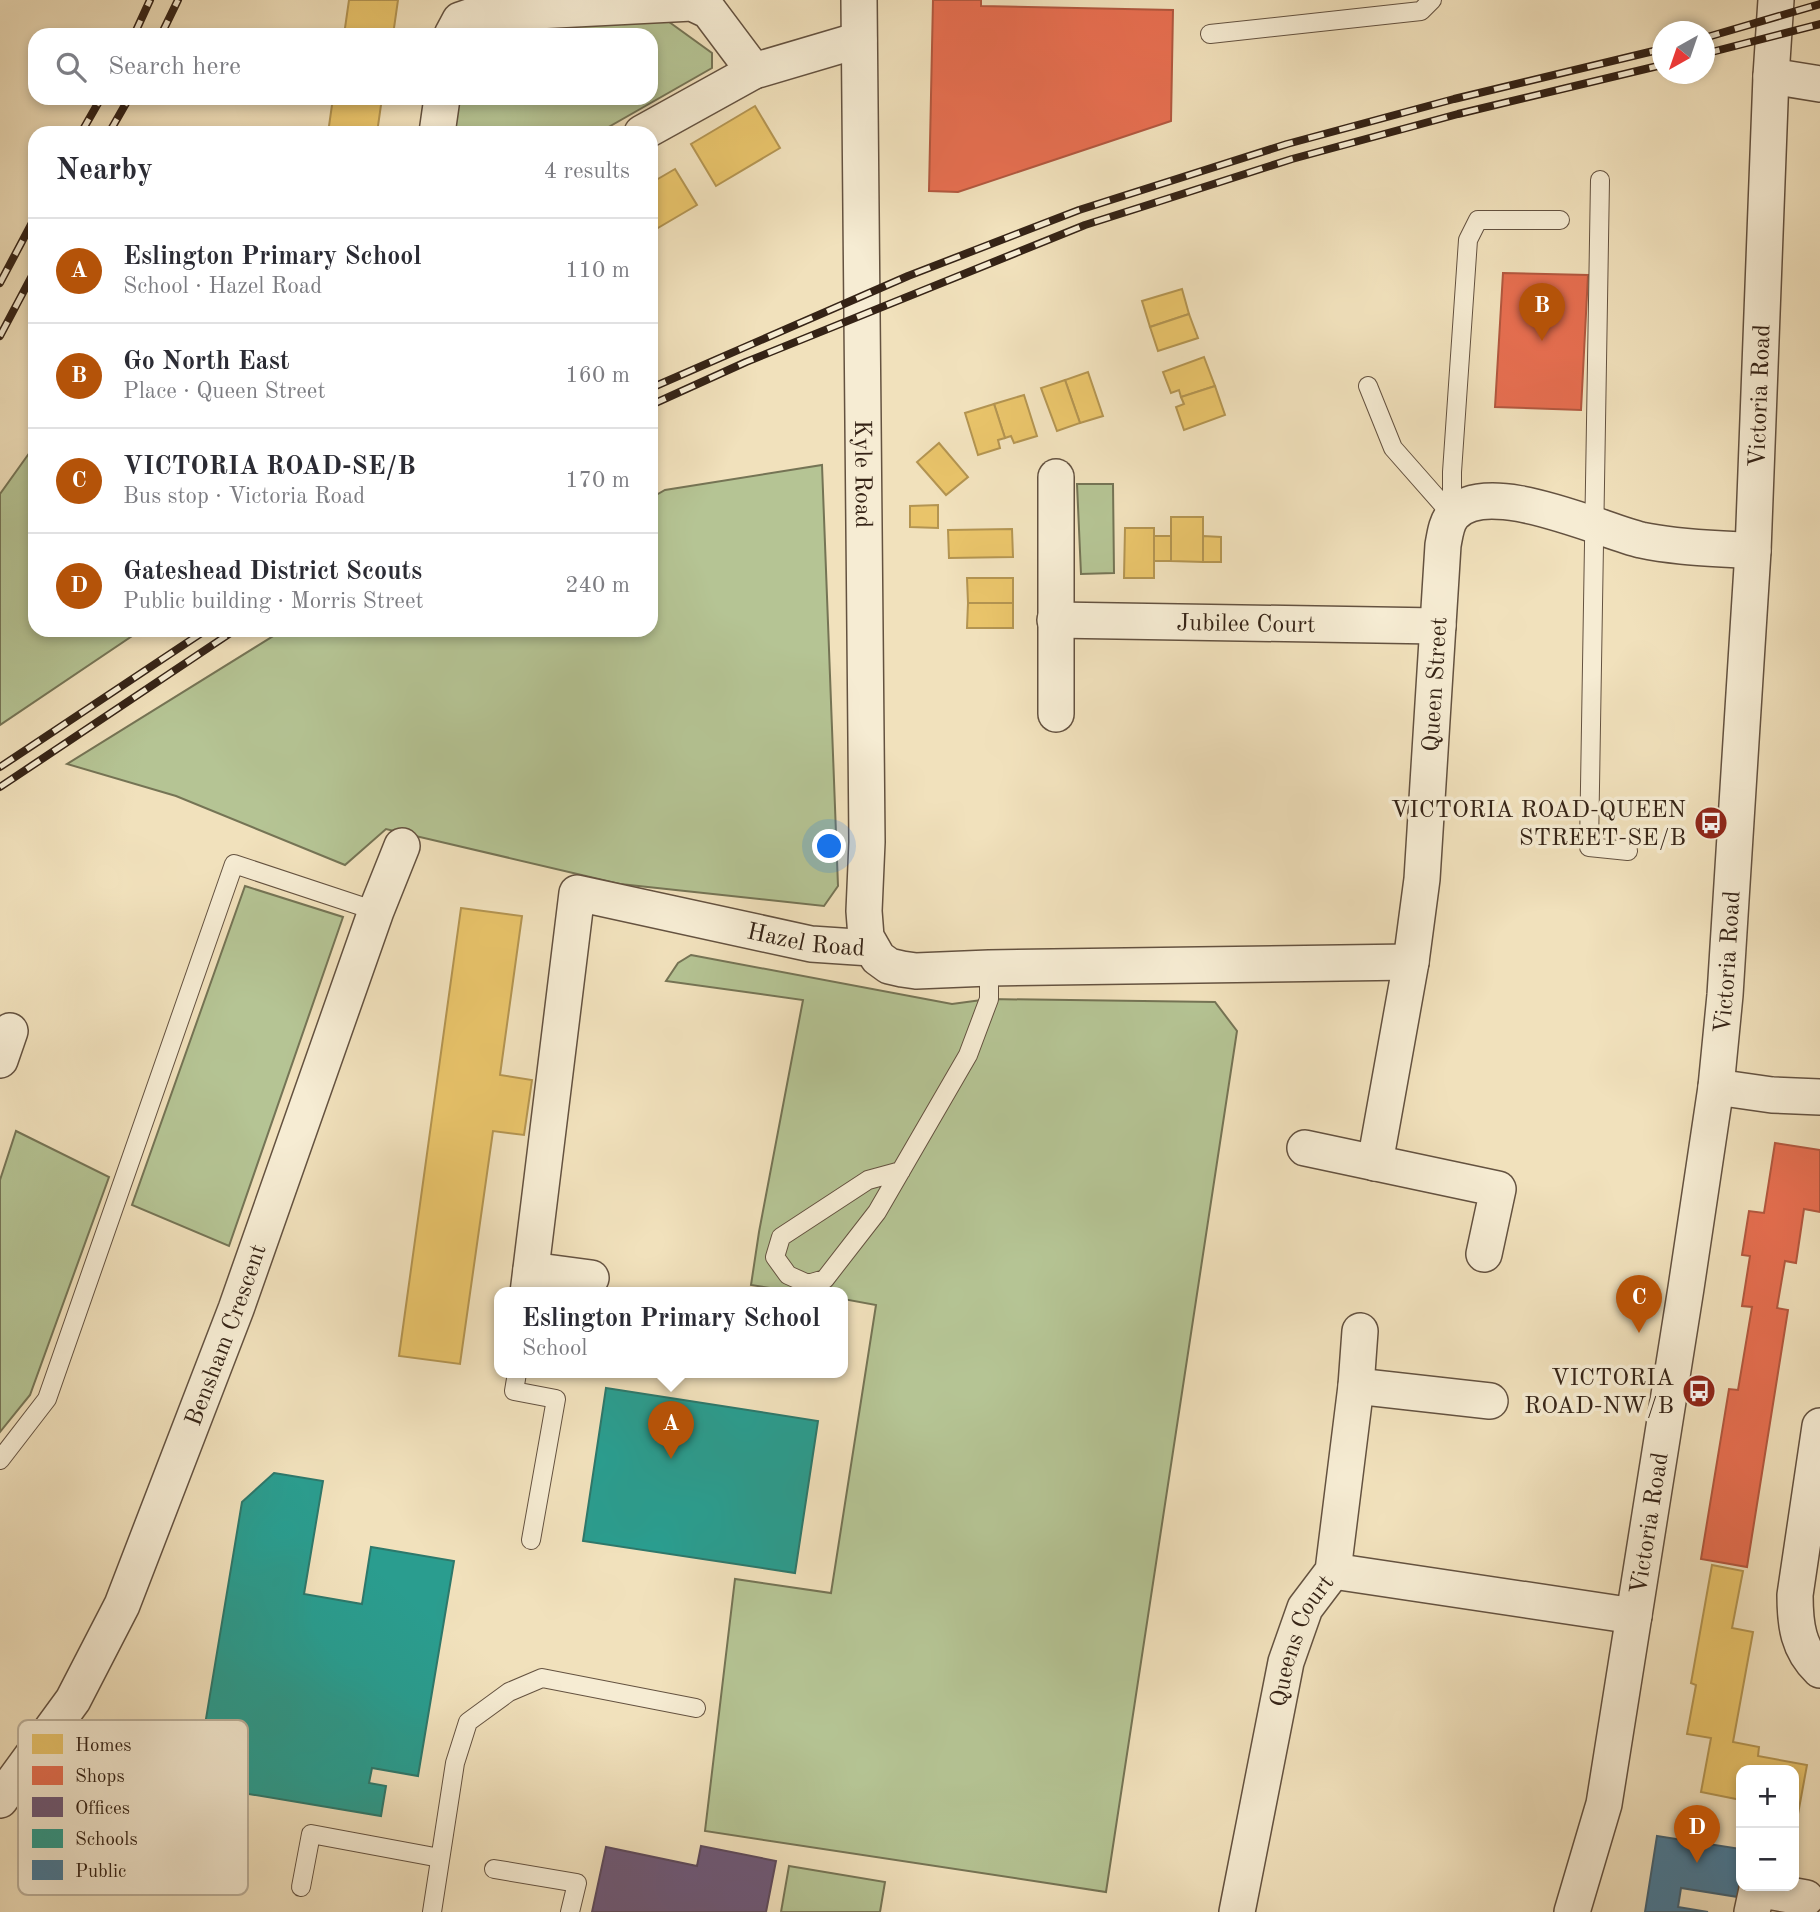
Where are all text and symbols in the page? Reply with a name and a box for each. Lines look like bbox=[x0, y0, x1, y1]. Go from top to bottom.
north arrow bbox=[1652, 21, 1715, 84]
search box bbox=[28, 28, 658, 105]
icon: search bbox=[52, 48, 90, 86]
text: Search here bbox=[108, 54, 241, 80]
text: Nearby bbox=[56, 156, 153, 186]
text: 4 results bbox=[544, 160, 630, 183]
text: Eslington Primary School bbox=[123, 244, 421, 270]
text: A bbox=[70, 259, 88, 282]
text: 110 m bbox=[565, 259, 630, 282]
text: School · Hazel Road bbox=[123, 275, 322, 298]
pin: B bbox=[1519, 283, 1565, 341]
street label: Victoria Road bbox=[1746, 324, 1776, 468]
text: Go North East bbox=[123, 349, 289, 375]
text: B bbox=[71, 364, 87, 387]
text: 160 m bbox=[565, 364, 630, 387]
text: Place · Queen Street bbox=[123, 380, 326, 403]
street label: Kyle Road bbox=[849, 420, 874, 528]
text: VICTORIA ROAD-SE/B bbox=[123, 454, 416, 480]
text: C bbox=[71, 469, 87, 492]
text: 170 m bbox=[565, 469, 630, 492]
text: Bus stop · Victoria Road bbox=[123, 485, 365, 508]
text: Gateshead District Scouts bbox=[123, 559, 422, 585]
text: D bbox=[70, 574, 88, 597]
text: 240 m bbox=[565, 574, 630, 597]
text: Public building · Morris Street bbox=[123, 590, 424, 613]
street label: Jubilee Court bbox=[1176, 612, 1316, 638]
street label: Queen Street bbox=[1420, 616, 1452, 753]
place label: VICTORIA ROAD-QUEEN STREET-SE/B bbox=[1391, 799, 1686, 851]
bus stop icon: VICTORIA ROAD-QUEEN STREET-SE/B bbox=[1692, 804, 1730, 842]
your location bbox=[812, 829, 846, 863]
street label: Victoria Road bbox=[1711, 890, 1746, 1035]
street label: Hazel Road bbox=[744, 920, 866, 962]
street label: Bensham Crescent bbox=[182, 1241, 272, 1430]
pin: C bbox=[1616, 1275, 1662, 1333]
popup bbox=[494, 1287, 848, 1378]
text: Eslington Primary School bbox=[522, 1306, 820, 1332]
text: School bbox=[522, 1337, 588, 1360]
place label: VICTORIA ROAD-NW/B bbox=[1524, 1367, 1674, 1419]
bus stop icon: VICTORIA ROAD-NW/B bbox=[1680, 1372, 1718, 1410]
pin: A bbox=[648, 1401, 694, 1459]
street label: Victoria Road bbox=[1628, 1451, 1674, 1596]
street label: Queens Court bbox=[1267, 1571, 1339, 1709]
legend bbox=[18, 1720, 248, 1895]
text: Homes bbox=[75, 1737, 131, 1756]
map controls bbox=[1736, 1765, 1799, 1891]
button: + bbox=[1736, 1765, 1799, 1828]
text: Shops bbox=[75, 1768, 125, 1787]
text: Offices bbox=[75, 1800, 130, 1819]
pin: D bbox=[1674, 1805, 1720, 1863]
button: − bbox=[1736, 1828, 1799, 1891]
text: Schools bbox=[75, 1831, 138, 1850]
text: Public bbox=[75, 1863, 126, 1882]

